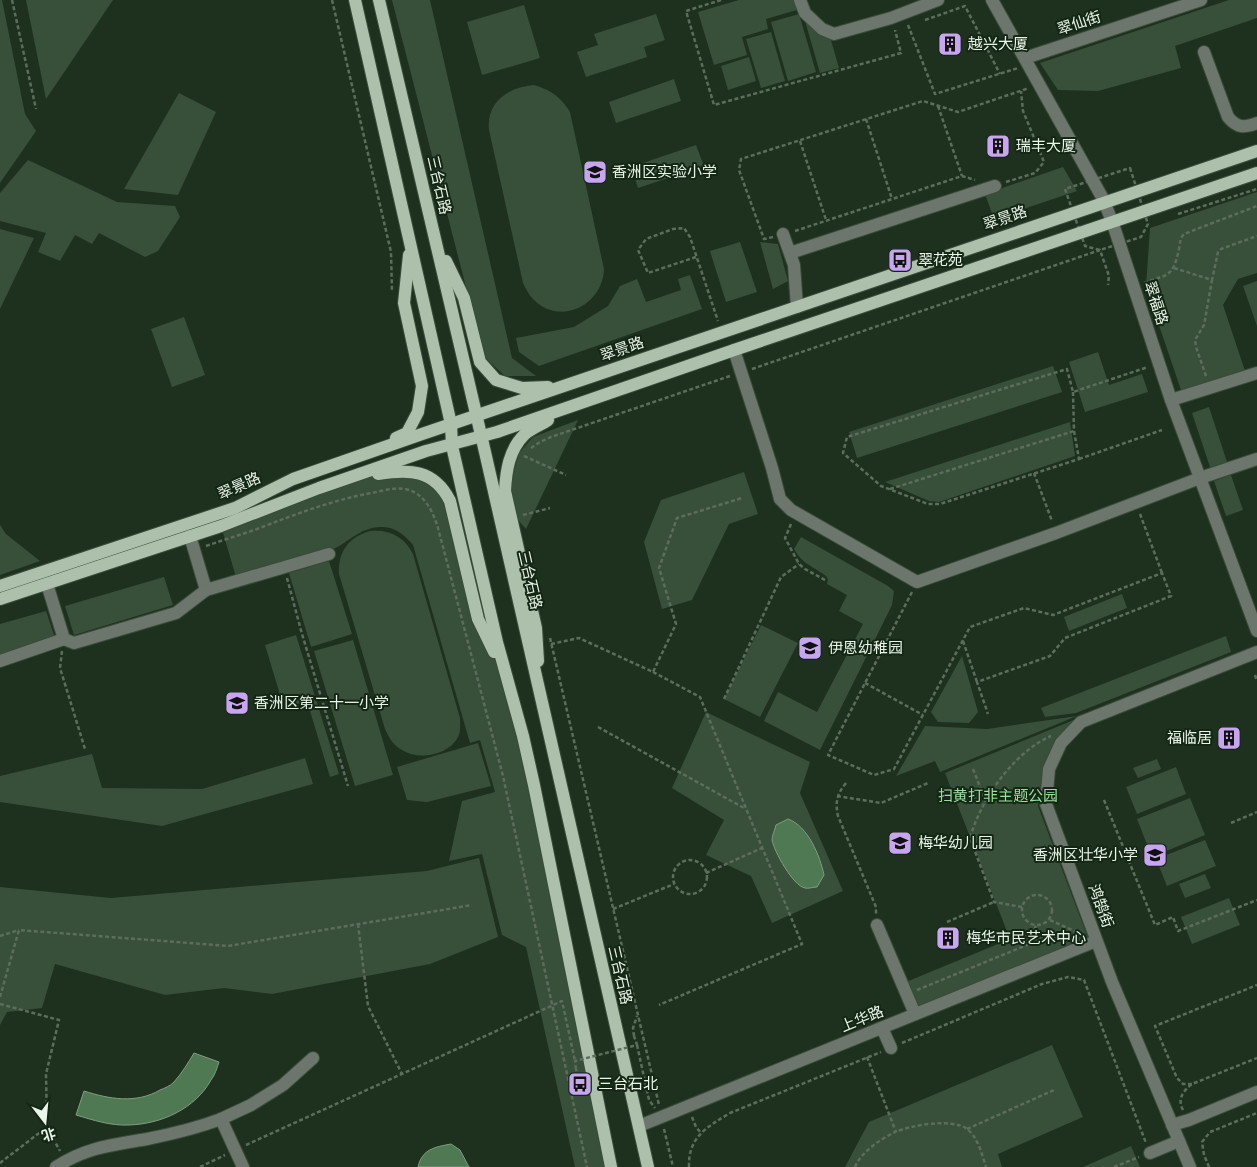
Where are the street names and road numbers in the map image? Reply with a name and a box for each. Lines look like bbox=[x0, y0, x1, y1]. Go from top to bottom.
street label: 翠仙街 bbox=[1055, 7, 1103, 39]
street label: 三台石路 bbox=[423, 154, 455, 216]
street label: 翠景路 bbox=[981, 202, 1029, 234]
street label: 翠福路 bbox=[1140, 279, 1172, 327]
street label: 翠景路 bbox=[598, 333, 646, 365]
street label: 翠景路 bbox=[215, 469, 263, 503]
street label: 三台石路 bbox=[514, 549, 546, 611]
street label: 鸿鹄街 bbox=[1085, 882, 1117, 930]
street label: 三台石路 bbox=[604, 944, 636, 1006]
street label: 上华路 bbox=[838, 1002, 886, 1036]

